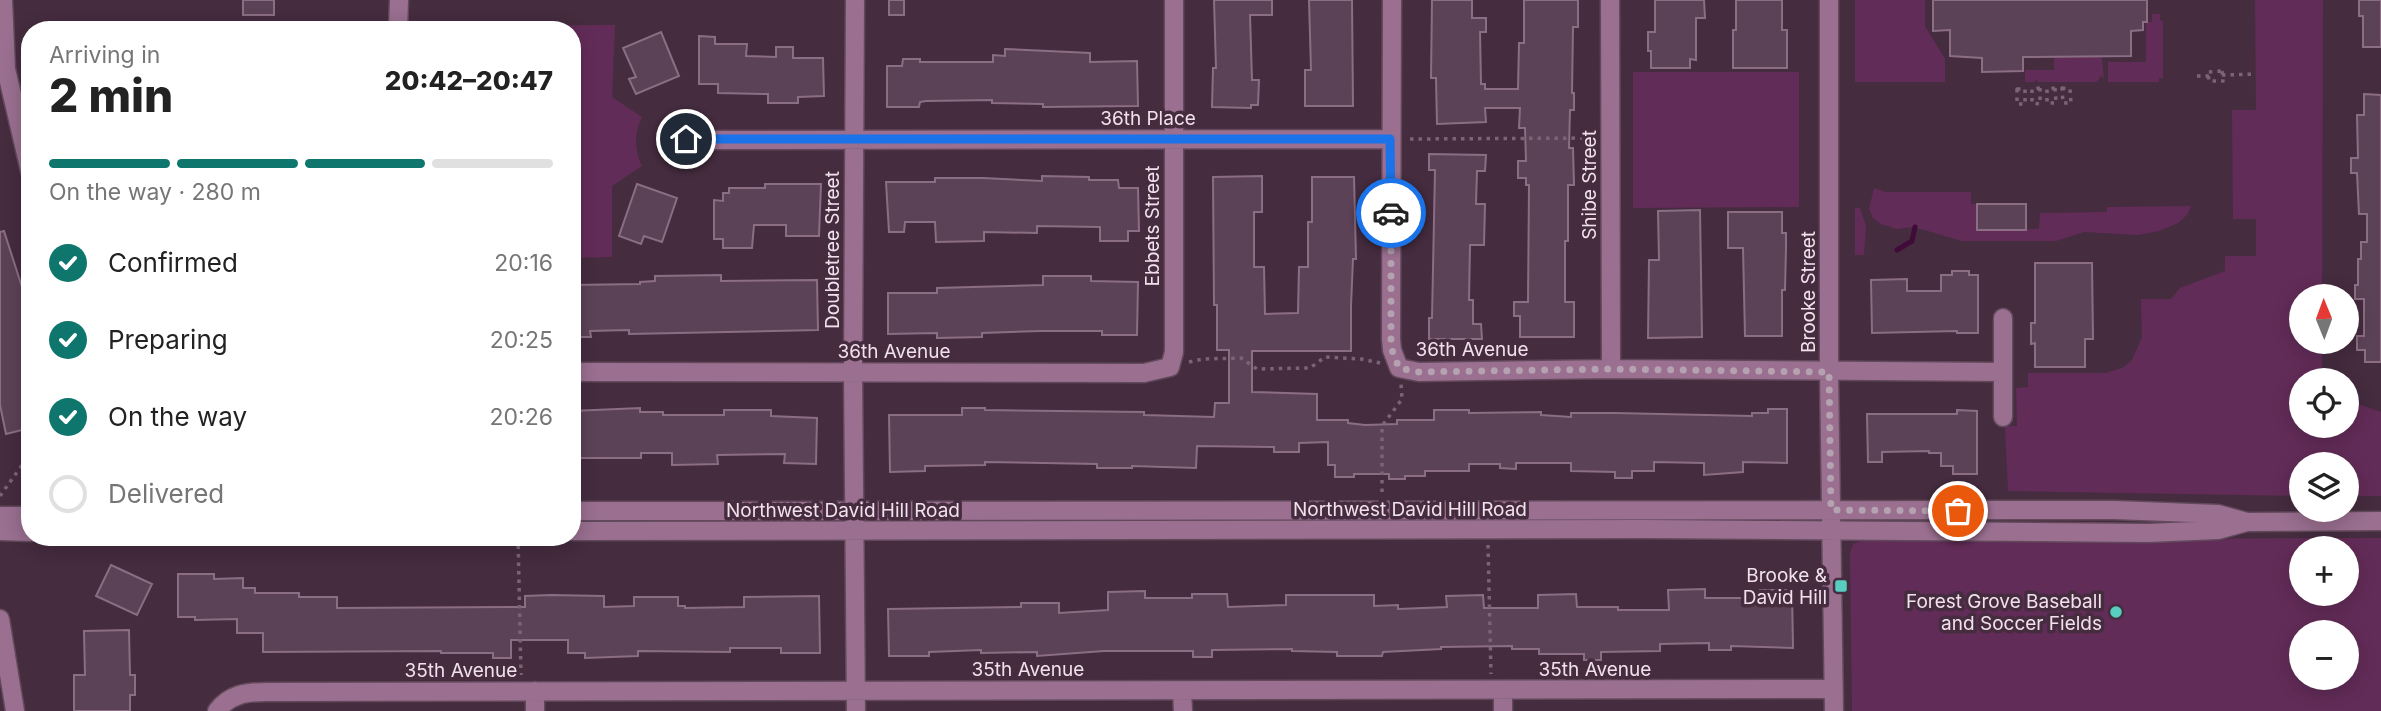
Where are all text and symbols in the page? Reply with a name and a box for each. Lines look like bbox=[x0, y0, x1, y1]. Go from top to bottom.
text: Arriving in bbox=[49, 41, 160, 69]
text: 20:42–20:47 bbox=[385, 65, 553, 96]
text: 2 min bbox=[49, 67, 173, 123]
street label: 36th Place bbox=[1100, 107, 1196, 130]
pin bbox=[656, 109, 716, 169]
icon: home bbox=[667, 120, 705, 158]
street label: Shibe Street bbox=[1578, 130, 1601, 240]
street label: Ebbets Street bbox=[1141, 166, 1164, 286]
street label: Doubletree Street bbox=[821, 171, 844, 329]
text: On the way · 280 m bbox=[49, 178, 261, 206]
courier bbox=[1356, 178, 1426, 248]
icon: car bbox=[1372, 194, 1410, 232]
street label: Brooke Street bbox=[1797, 231, 1820, 353]
icon: check bbox=[49, 244, 87, 282]
text: Confirmed bbox=[108, 247, 238, 278]
text: 20:16 bbox=[494, 249, 553, 277]
north arrow bbox=[2289, 284, 2359, 354]
map controls bbox=[2289, 284, 2359, 690]
icon: check bbox=[49, 321, 87, 359]
text: Preparing bbox=[108, 324, 228, 355]
text: 20:25 bbox=[490, 326, 553, 354]
street label: 36th Avenue bbox=[1415, 338, 1529, 361]
street label: 36th Avenue bbox=[837, 340, 951, 363]
button: locate bbox=[2289, 368, 2359, 438]
icon: check bbox=[49, 398, 87, 436]
text: On the way bbox=[108, 401, 247, 432]
text: 20:26 bbox=[490, 403, 553, 431]
button: layers bbox=[2289, 452, 2359, 522]
text: Delivered bbox=[108, 478, 224, 509]
pin bbox=[1928, 481, 1988, 541]
icon: bag bbox=[1939, 492, 1977, 530]
street label: Northwest David Hill Road bbox=[1293, 498, 1527, 521]
street label: Northwest David Hill Road bbox=[726, 499, 960, 522]
button: + bbox=[2289, 536, 2359, 606]
place label: Brooke & David Hill bbox=[1743, 564, 1827, 609]
marker: Brooke & David Hill bbox=[1833, 578, 1849, 594]
place label: Forest Grove Baseball and Soccer Fields bbox=[1906, 590, 2102, 635]
marker: Forest Grove Baseball and Soccer Fields bbox=[2108, 604, 2124, 620]
button: − bbox=[2289, 620, 2359, 690]
street label: 35th Avenue bbox=[972, 658, 1084, 681]
street label: 35th Avenue bbox=[1539, 658, 1651, 681]
street label: 35th Avenue bbox=[405, 659, 517, 682]

